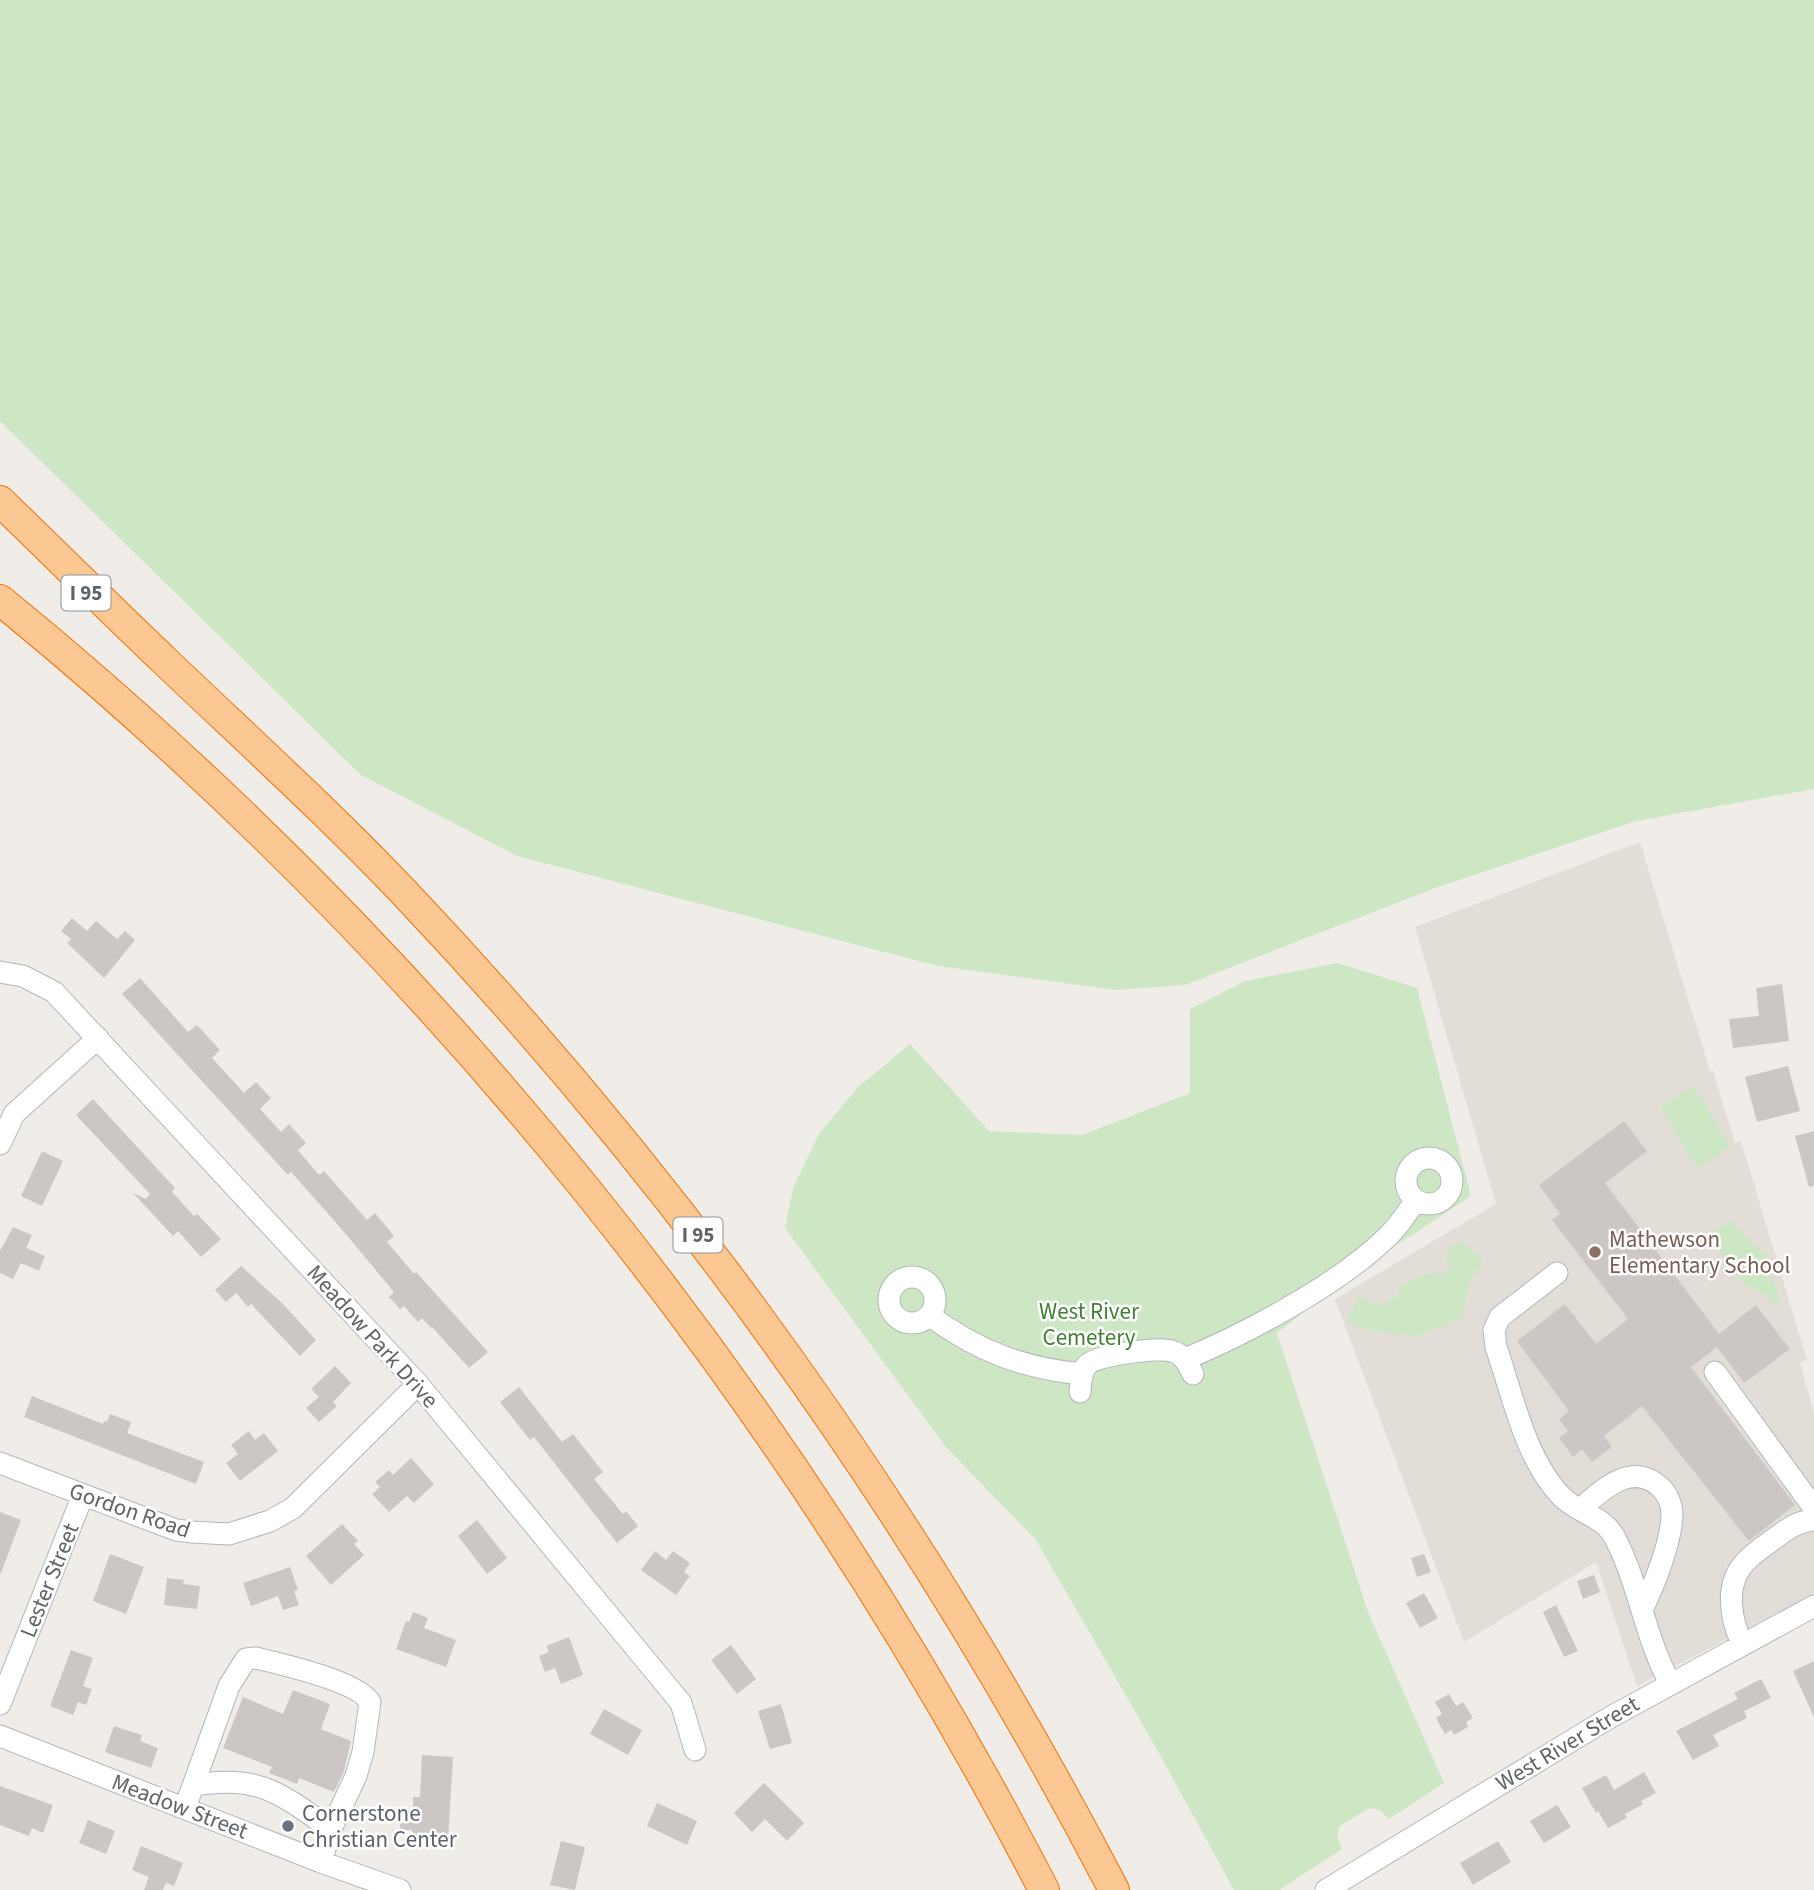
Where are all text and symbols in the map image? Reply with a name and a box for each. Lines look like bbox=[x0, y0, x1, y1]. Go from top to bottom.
road number: I 95 bbox=[62, 576, 110, 610]
road number: I 95 bbox=[674, 1218, 722, 1252]
place label: Mathewson Elementary School bbox=[1609, 1223, 1790, 1282]
marker: Mathewson Elementary School bbox=[1587, 1244, 1603, 1260]
street label: Meadow Park Drive bbox=[299, 1257, 446, 1415]
park label: West River Cemetery bbox=[1039, 1295, 1140, 1354]
street label: Gordon Road bbox=[65, 1474, 195, 1547]
street label: Lester Street bbox=[12, 1518, 87, 1642]
street label: West River Street bbox=[1489, 1687, 1645, 1799]
street label: Meadow Street bbox=[107, 1765, 253, 1848]
place label: Cornerstone Christian Center bbox=[302, 1797, 458, 1856]
marker: Cornerstone Christian Center bbox=[280, 1818, 296, 1834]

